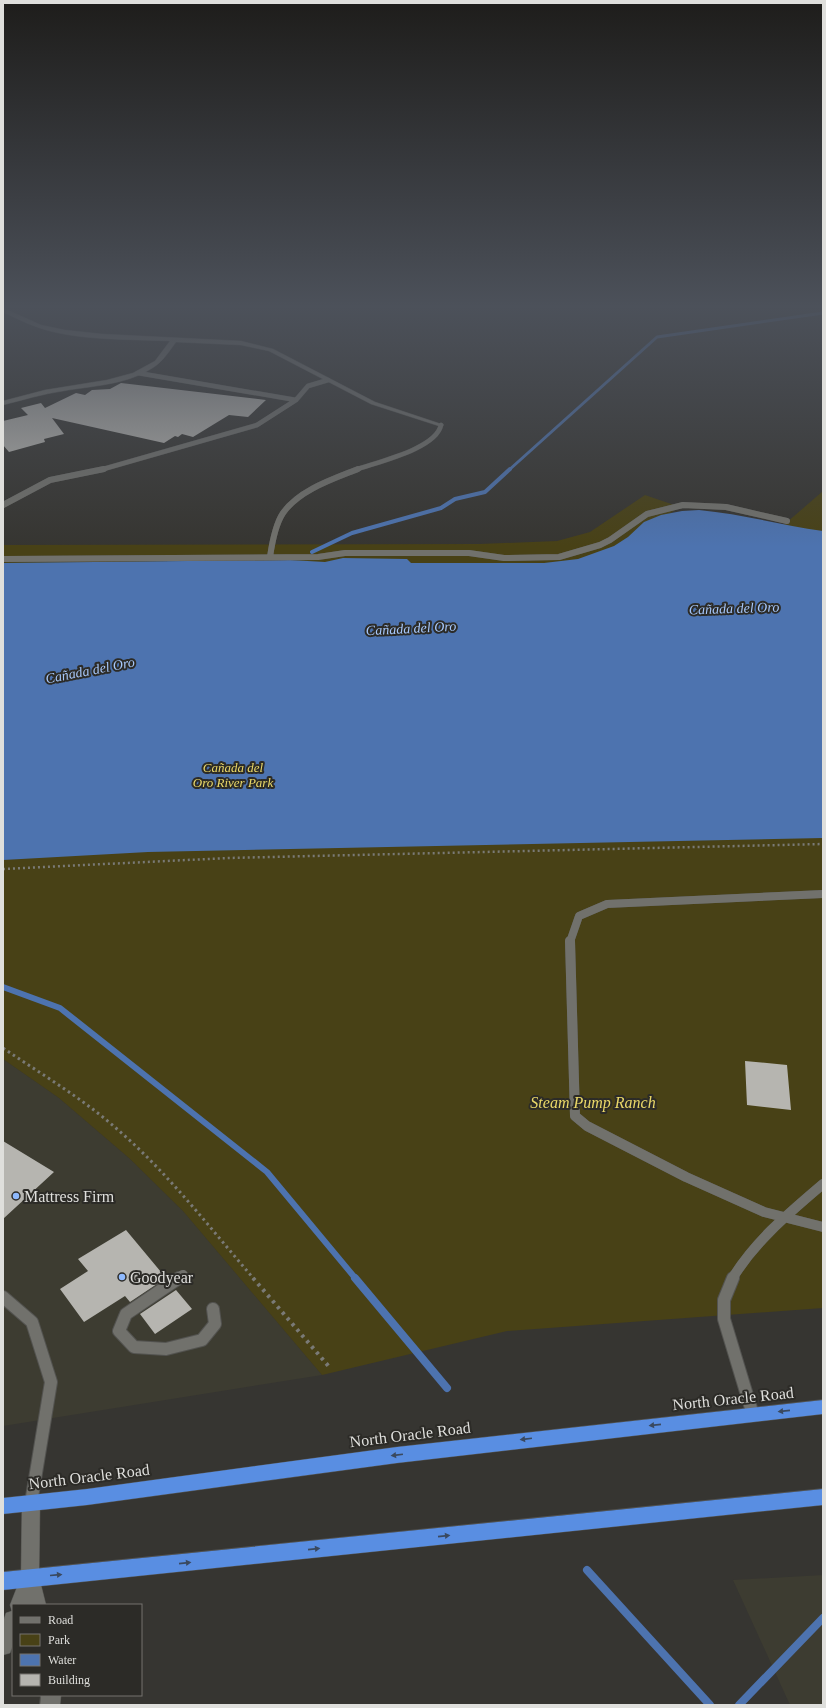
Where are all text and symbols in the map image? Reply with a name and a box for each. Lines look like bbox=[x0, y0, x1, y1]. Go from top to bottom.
water label: Cañada del Oro bbox=[689, 599, 779, 618]
water label: Cañada del Oro bbox=[365, 619, 457, 638]
water label: Cañada del Oro bbox=[44, 654, 136, 686]
park label: Cañada del Oro River Park bbox=[193, 760, 273, 790]
park label: Steam Pump Ranch bbox=[530, 1094, 656, 1112]
place label: Mattress Firm bbox=[24, 1188, 115, 1205]
marker: Mattress Firm bbox=[11, 1191, 21, 1201]
place label: Goodyear bbox=[130, 1269, 194, 1287]
marker: Goodyear bbox=[117, 1272, 127, 1282]
street label: North Oracle Road bbox=[672, 1384, 794, 1413]
one-way arrow bbox=[778, 1408, 790, 1415]
street label: North Oracle Road bbox=[349, 1419, 472, 1450]
one-way arrow bbox=[649, 1422, 661, 1428]
one-way arrow bbox=[520, 1436, 532, 1443]
one-way arrow bbox=[391, 1452, 403, 1458]
street label: North Oracle Road bbox=[28, 1461, 151, 1492]
one-way arrow bbox=[438, 1533, 450, 1539]
one-way arrow bbox=[308, 1546, 320, 1553]
one-way arrow bbox=[179, 1559, 191, 1566]
one-way arrow bbox=[50, 1572, 62, 1578]
legend bbox=[12, 1604, 142, 1696]
text: Road bbox=[48, 1613, 73, 1627]
text: Park bbox=[48, 1633, 70, 1647]
text: Water bbox=[48, 1653, 76, 1667]
text: Building bbox=[48, 1673, 90, 1687]

